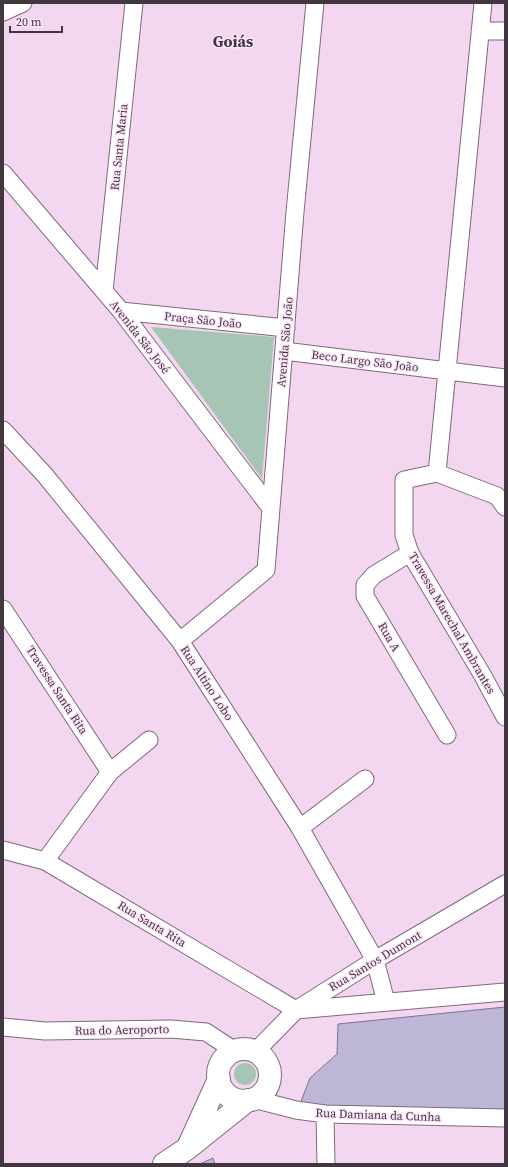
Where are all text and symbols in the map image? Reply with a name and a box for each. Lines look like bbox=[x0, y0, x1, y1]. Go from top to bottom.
scale bar bbox=[10, 8, 62, 34]
text: 20 m bbox=[16, 14, 42, 30]
district label: Goiás bbox=[213, 30, 253, 52]
street label: Rua Santa Maria bbox=[106, 102, 132, 191]
street label: Avenida São João bbox=[273, 296, 297, 388]
street label: Avenida São José bbox=[106, 297, 174, 377]
street label: Praça São João bbox=[163, 308, 243, 332]
street label: Beco Largo São João bbox=[311, 346, 420, 376]
street label: Travessa Marechal Ambrantes bbox=[405, 549, 499, 697]
street label: Rua A bbox=[374, 619, 404, 655]
street label: Rua Altino Lobo bbox=[177, 642, 237, 724]
street label: Travessa Santa Rita bbox=[22, 643, 92, 738]
street label: Rua Santa Rita bbox=[115, 897, 190, 951]
street label: Rua Santos Dumont bbox=[326, 927, 424, 995]
street label: Rua do Aeroporto bbox=[75, 1021, 170, 1039]
street label: Rua Damiana da Cunha bbox=[315, 1105, 442, 1125]

